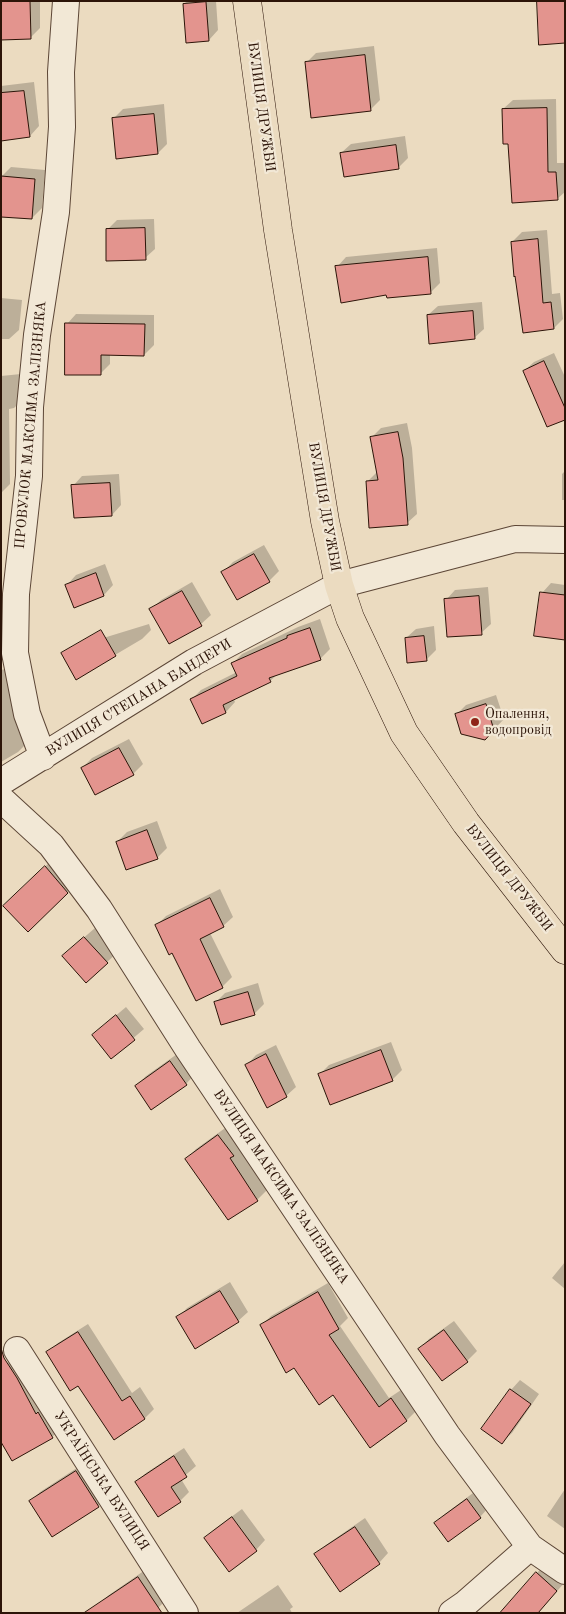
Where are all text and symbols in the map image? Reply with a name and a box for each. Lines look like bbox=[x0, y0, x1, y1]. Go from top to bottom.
street label: ВУЛИЦЯ ДРУЖБИ bbox=[244, 41, 278, 173]
street label: ПРОВУЛОК МАКСИМА ЗАЛІЗНЯКА bbox=[12, 300, 50, 550]
street label: ВУЛИЦЯ ДРУЖБИ bbox=[304, 441, 344, 573]
street label: ВУЛИЦЯ СТЕПАНА БАНДЕРИ bbox=[43, 636, 235, 760]
place label: Опалення, водопровід bbox=[485, 706, 551, 739]
marker: Опалення, водопровід bbox=[469, 716, 481, 728]
street label: ВУЛИЦЯ ДРУЖБИ bbox=[462, 821, 556, 935]
street label: ВУЛИЦЯ МАКСИМА ЗАЛІЗНЯКА bbox=[209, 1087, 353, 1287]
street label: УКРАЇНСЬКА ВУЛИЦЯ bbox=[50, 1408, 152, 1554]

